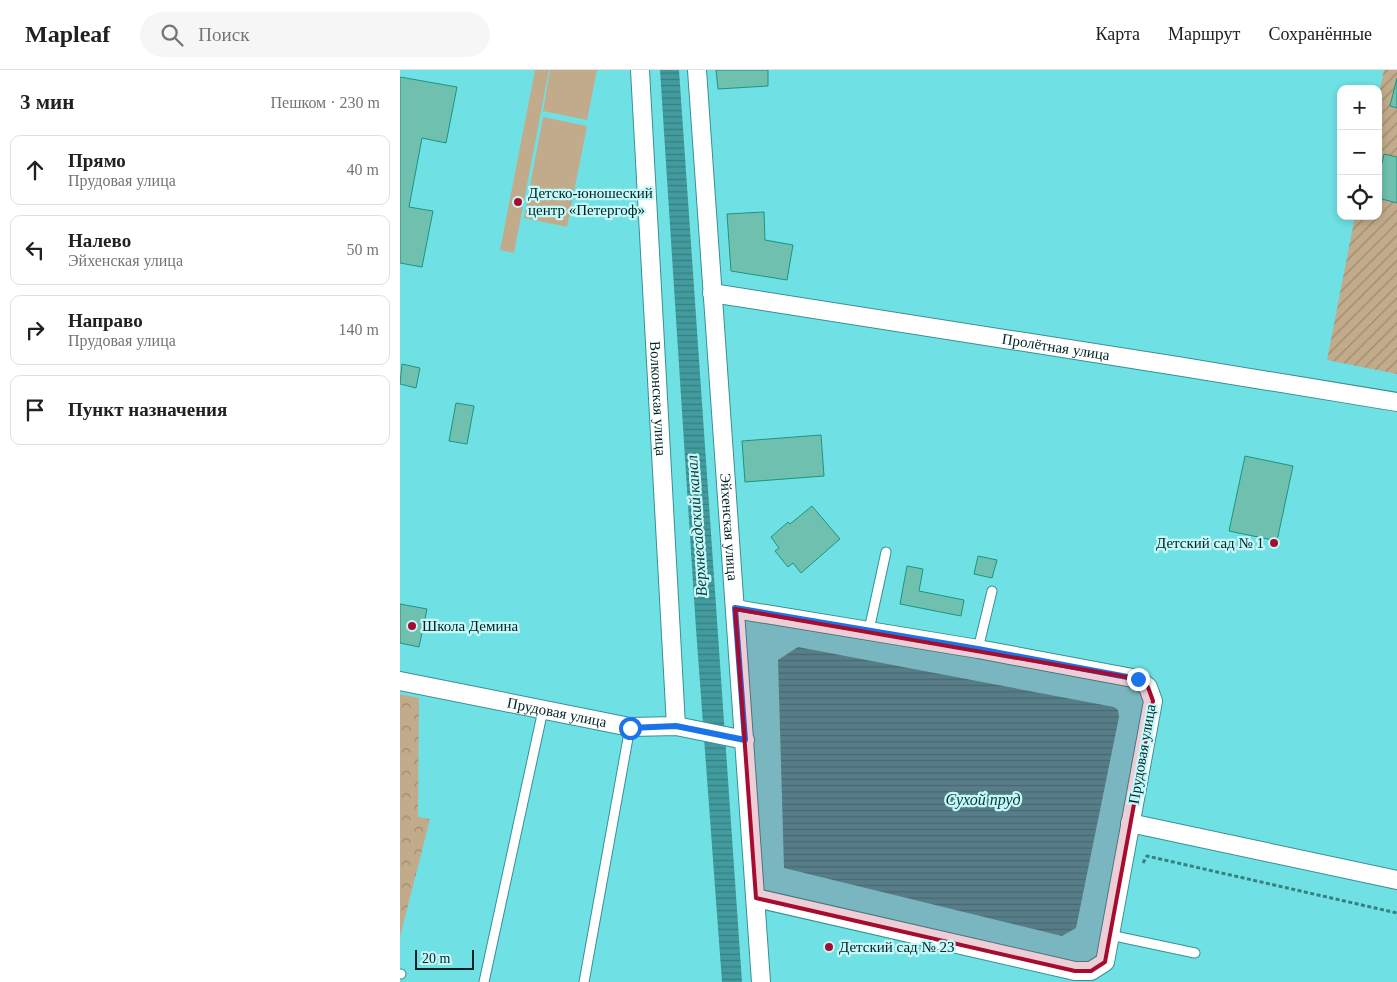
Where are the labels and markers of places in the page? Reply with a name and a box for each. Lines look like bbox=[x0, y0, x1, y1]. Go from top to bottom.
place label: Детско-юношеский центр «Петергоф» bbox=[528, 185, 653, 218]
marker: Детско-юношеский центр «Петергоф» bbox=[512, 196, 524, 208]
place label: Детский сад № 1 bbox=[1156, 535, 1264, 551]
marker: Детский сад № 1 bbox=[1268, 537, 1280, 549]
place label: Школа Демина bbox=[422, 618, 518, 634]
marker: Школа Демина bbox=[406, 620, 418, 632]
place label: Детский сад № 23 bbox=[839, 939, 955, 955]
marker: Детский сад № 23 bbox=[823, 941, 835, 953]

